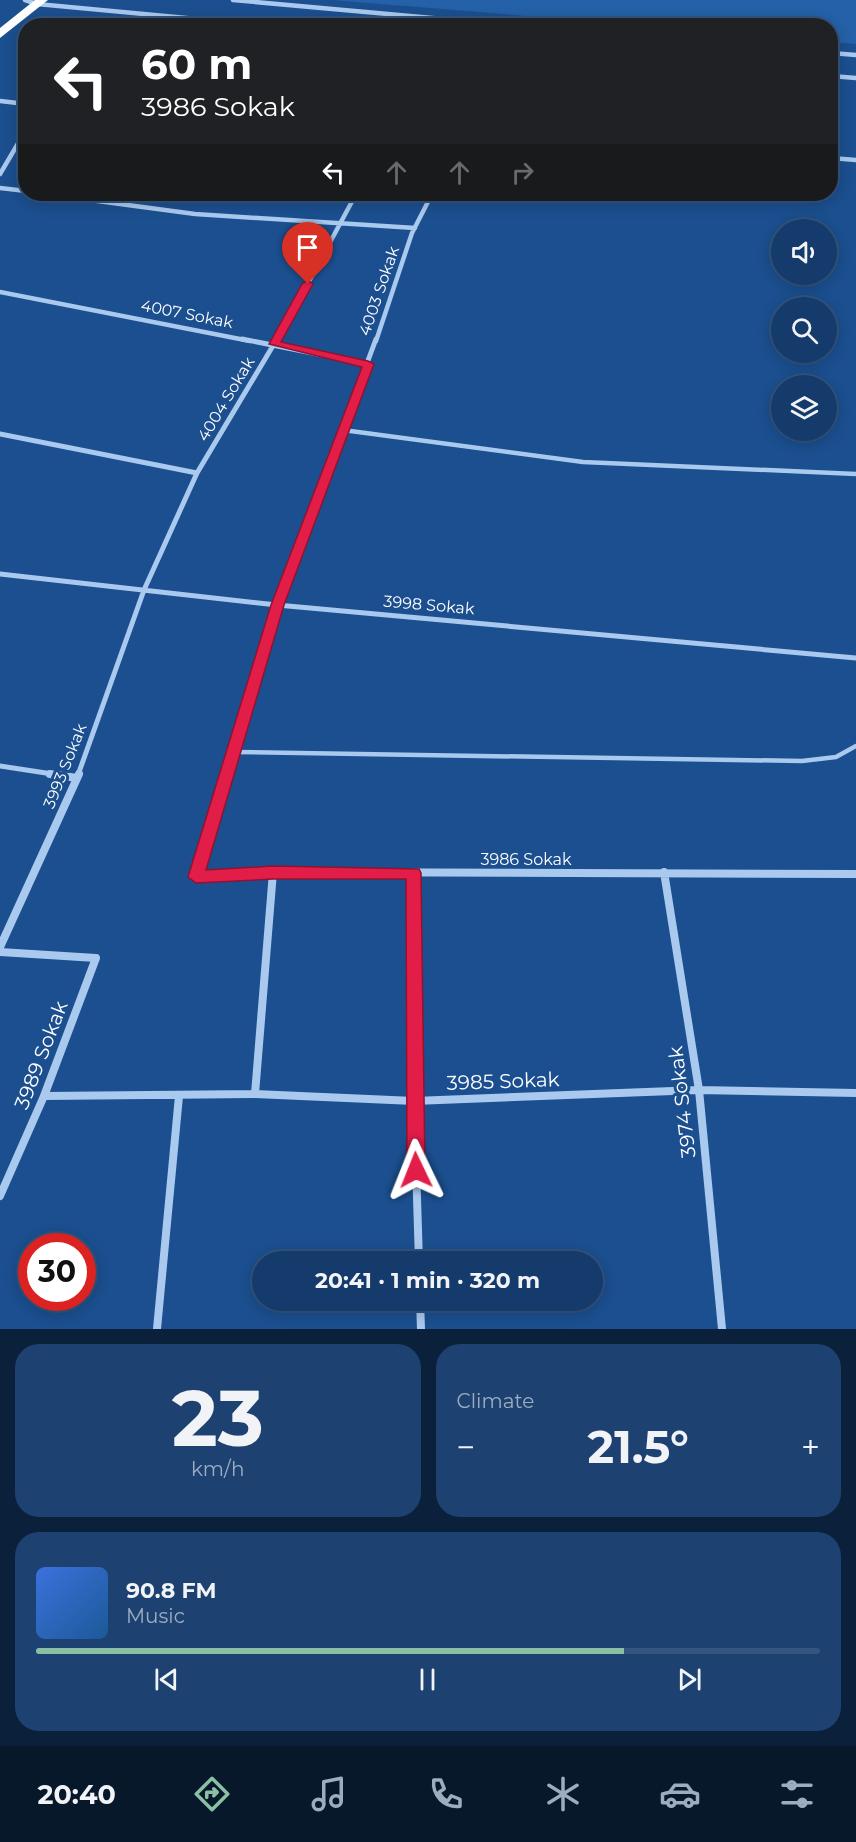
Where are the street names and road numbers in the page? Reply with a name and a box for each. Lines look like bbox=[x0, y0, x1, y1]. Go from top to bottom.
street label: 4003 Sokak bbox=[355, 243, 403, 338]
street label: 4007 Sokak bbox=[139, 296, 235, 332]
street label: 4004 Sokak bbox=[193, 353, 259, 445]
street label: 3998 Sokak bbox=[383, 592, 476, 618]
street label: 3993 Sokak bbox=[39, 720, 91, 811]
street label: 3986 Sokak bbox=[480, 850, 572, 869]
street label: 3989 Sokak bbox=[9, 997, 73, 1113]
street label: 3974 Sokak bbox=[663, 1045, 701, 1159]
street label: 3985 Sokak bbox=[446, 1067, 560, 1095]

